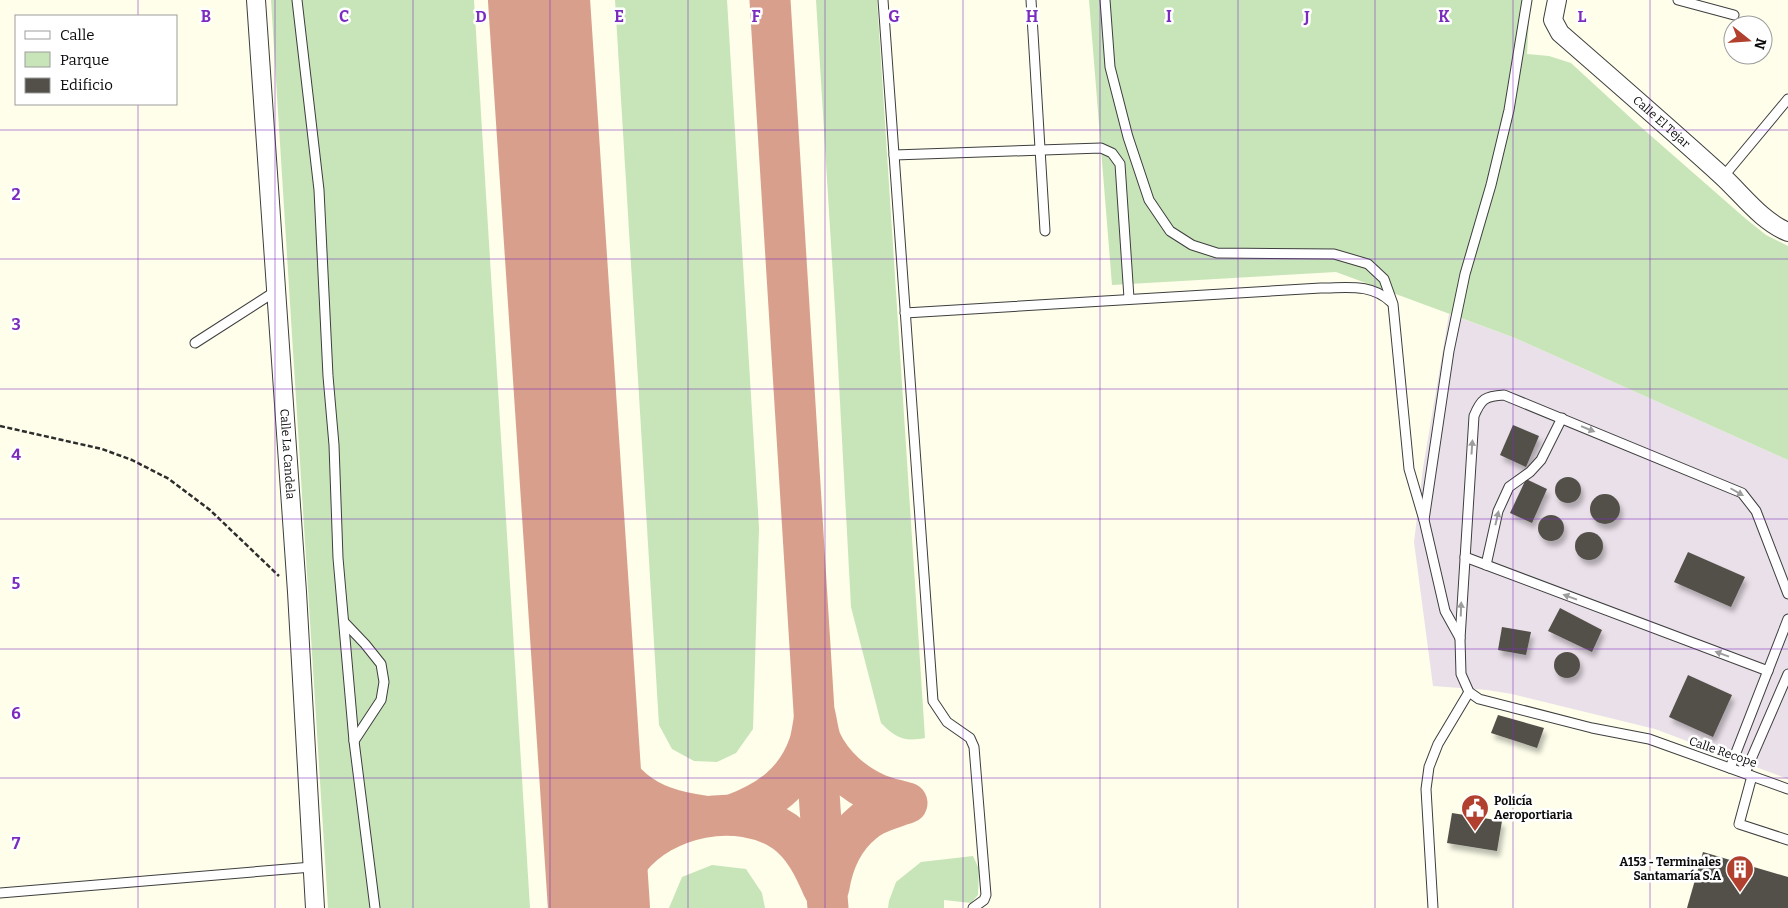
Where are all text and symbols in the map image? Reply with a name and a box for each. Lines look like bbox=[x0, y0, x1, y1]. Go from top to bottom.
text: B bbox=[201, 7, 211, 26]
text: C bbox=[339, 7, 349, 26]
text: D bbox=[475, 7, 487, 26]
text: E bbox=[614, 7, 624, 26]
text: F bbox=[752, 7, 761, 26]
text: G bbox=[888, 7, 900, 26]
text: H bbox=[1026, 7, 1039, 26]
text: I bbox=[1166, 7, 1172, 26]
text: J bbox=[1303, 7, 1310, 26]
text: K bbox=[1438, 7, 1450, 26]
text: L bbox=[1578, 7, 1587, 26]
legend bbox=[15, 15, 178, 105]
north arrow bbox=[1723, 15, 1773, 65]
text: Calle bbox=[60, 26, 94, 44]
text: N bbox=[1750, 36, 1770, 51]
text: Parque bbox=[60, 51, 109, 69]
text: Edificio bbox=[60, 76, 113, 94]
street label: Calle El Tejar bbox=[1630, 93, 1693, 151]
text: 2 bbox=[11, 185, 21, 204]
text: 3 bbox=[11, 315, 21, 334]
street label: Calle La Candela bbox=[277, 408, 298, 500]
one-way arrow bbox=[1581, 425, 1596, 433]
one-way arrow bbox=[1469, 439, 1477, 455]
text: 4 bbox=[11, 445, 21, 464]
one-way arrow bbox=[1730, 488, 1745, 496]
one-way arrow bbox=[1493, 510, 1501, 525]
text: 5 bbox=[12, 574, 21, 593]
one-way arrow bbox=[1562, 593, 1577, 601]
one-way arrow bbox=[1458, 601, 1466, 617]
one-way arrow bbox=[1715, 650, 1730, 657]
text: 6 bbox=[11, 704, 21, 723]
street label: Calle Recope bbox=[1687, 734, 1759, 770]
public building icon: Policía Aeroportiaria bbox=[1460, 793, 1490, 832]
place label: Policía Aeroportiaria bbox=[1494, 794, 1573, 822]
text: 7 bbox=[12, 834, 21, 853]
building icon: A153 - Terminales Santamaría S.A bbox=[1725, 854, 1755, 893]
place label: A153 - Terminales Santamaría S.A bbox=[1619, 855, 1721, 883]

